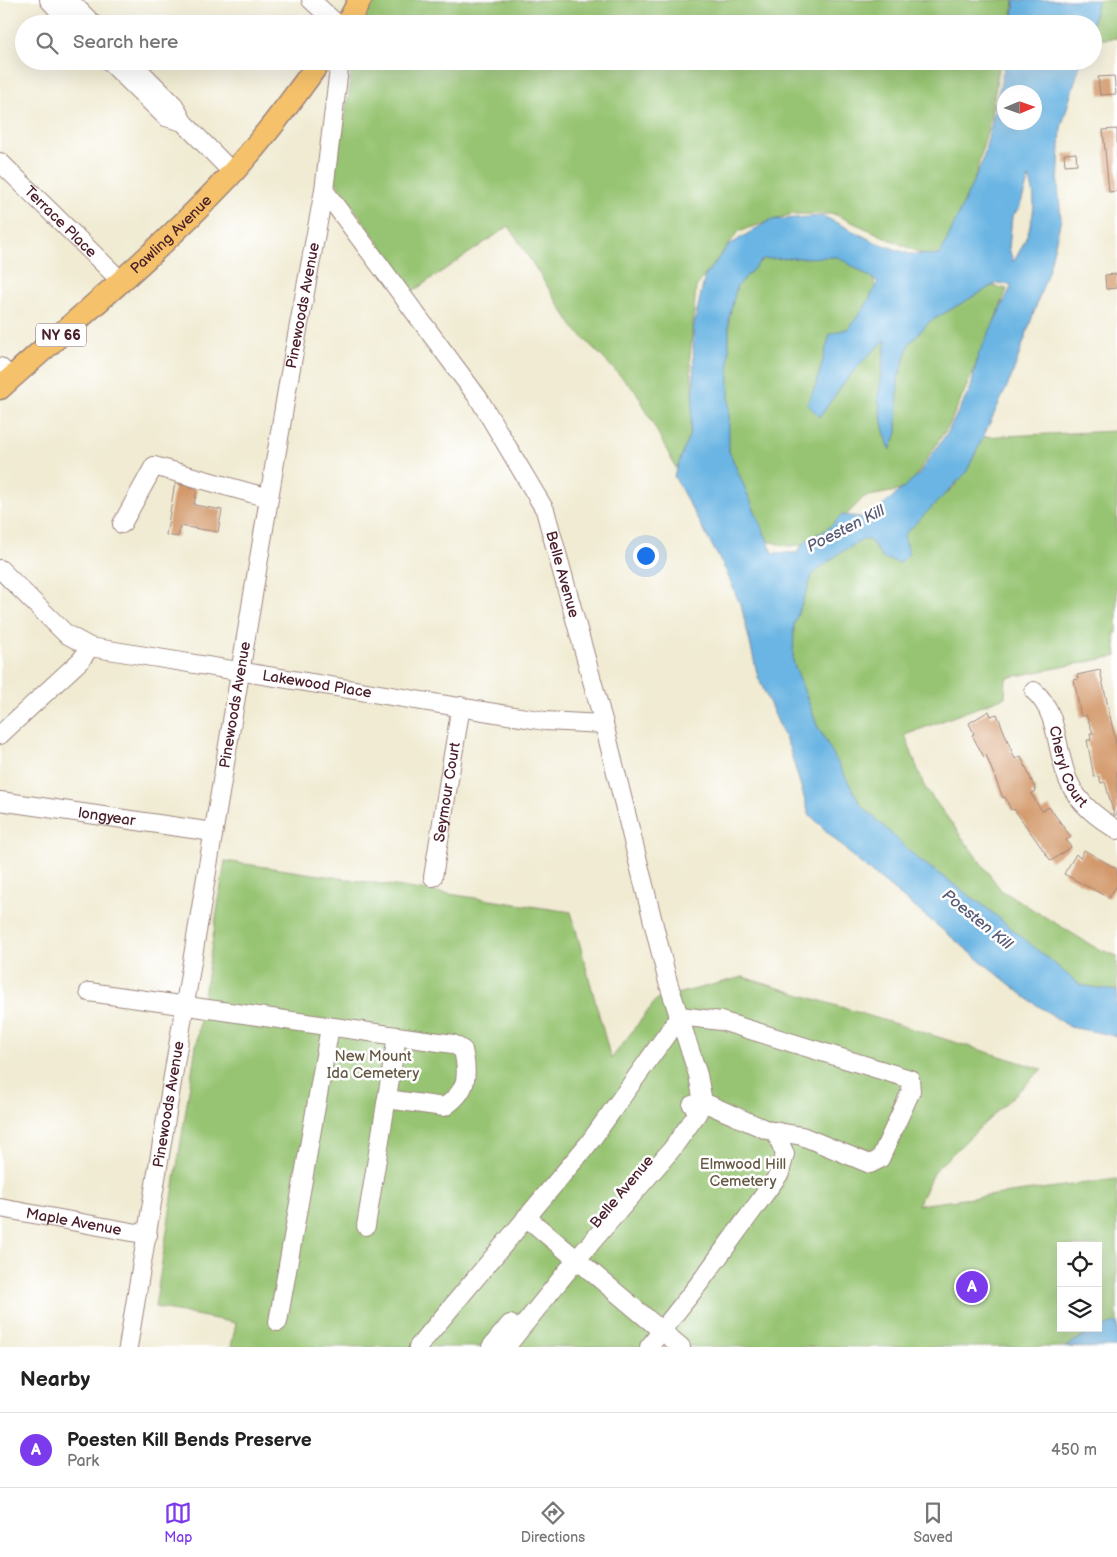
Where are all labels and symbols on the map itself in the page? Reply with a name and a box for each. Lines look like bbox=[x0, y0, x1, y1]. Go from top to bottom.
north arrow bbox=[997, 85, 1042, 130]
street label: Terrace Place bbox=[20, 182, 101, 262]
street label: Pawling Avenue bbox=[126, 191, 216, 278]
street label: Pinewoods Avenue bbox=[282, 241, 324, 370]
road number: NY 66 bbox=[36, 324, 86, 346]
water label: Poesten Kill bbox=[804, 501, 889, 557]
street label: Belle Avenue bbox=[542, 529, 584, 620]
your location bbox=[633, 543, 659, 569]
street label: Pinewoods Avenue bbox=[215, 640, 255, 769]
street label: Lakewood Place bbox=[261, 666, 373, 702]
street label: Cheryl Court bbox=[1045, 724, 1092, 812]
street label: Seymour Court bbox=[429, 740, 464, 843]
street label: longyear bbox=[77, 803, 137, 830]
water label: Poesten Kill bbox=[938, 886, 1017, 955]
street label: Pinewoods Avenue bbox=[148, 1040, 188, 1169]
park label: New Mount Ida Cemetery bbox=[327, 1047, 420, 1083]
street label: Belle Avenue bbox=[586, 1152, 658, 1232]
park label: Elmwood Hill Cemetery bbox=[700, 1155, 786, 1191]
street label: Maple Avenue bbox=[24, 1203, 123, 1240]
pin: A bbox=[956, 1268, 988, 1306]

